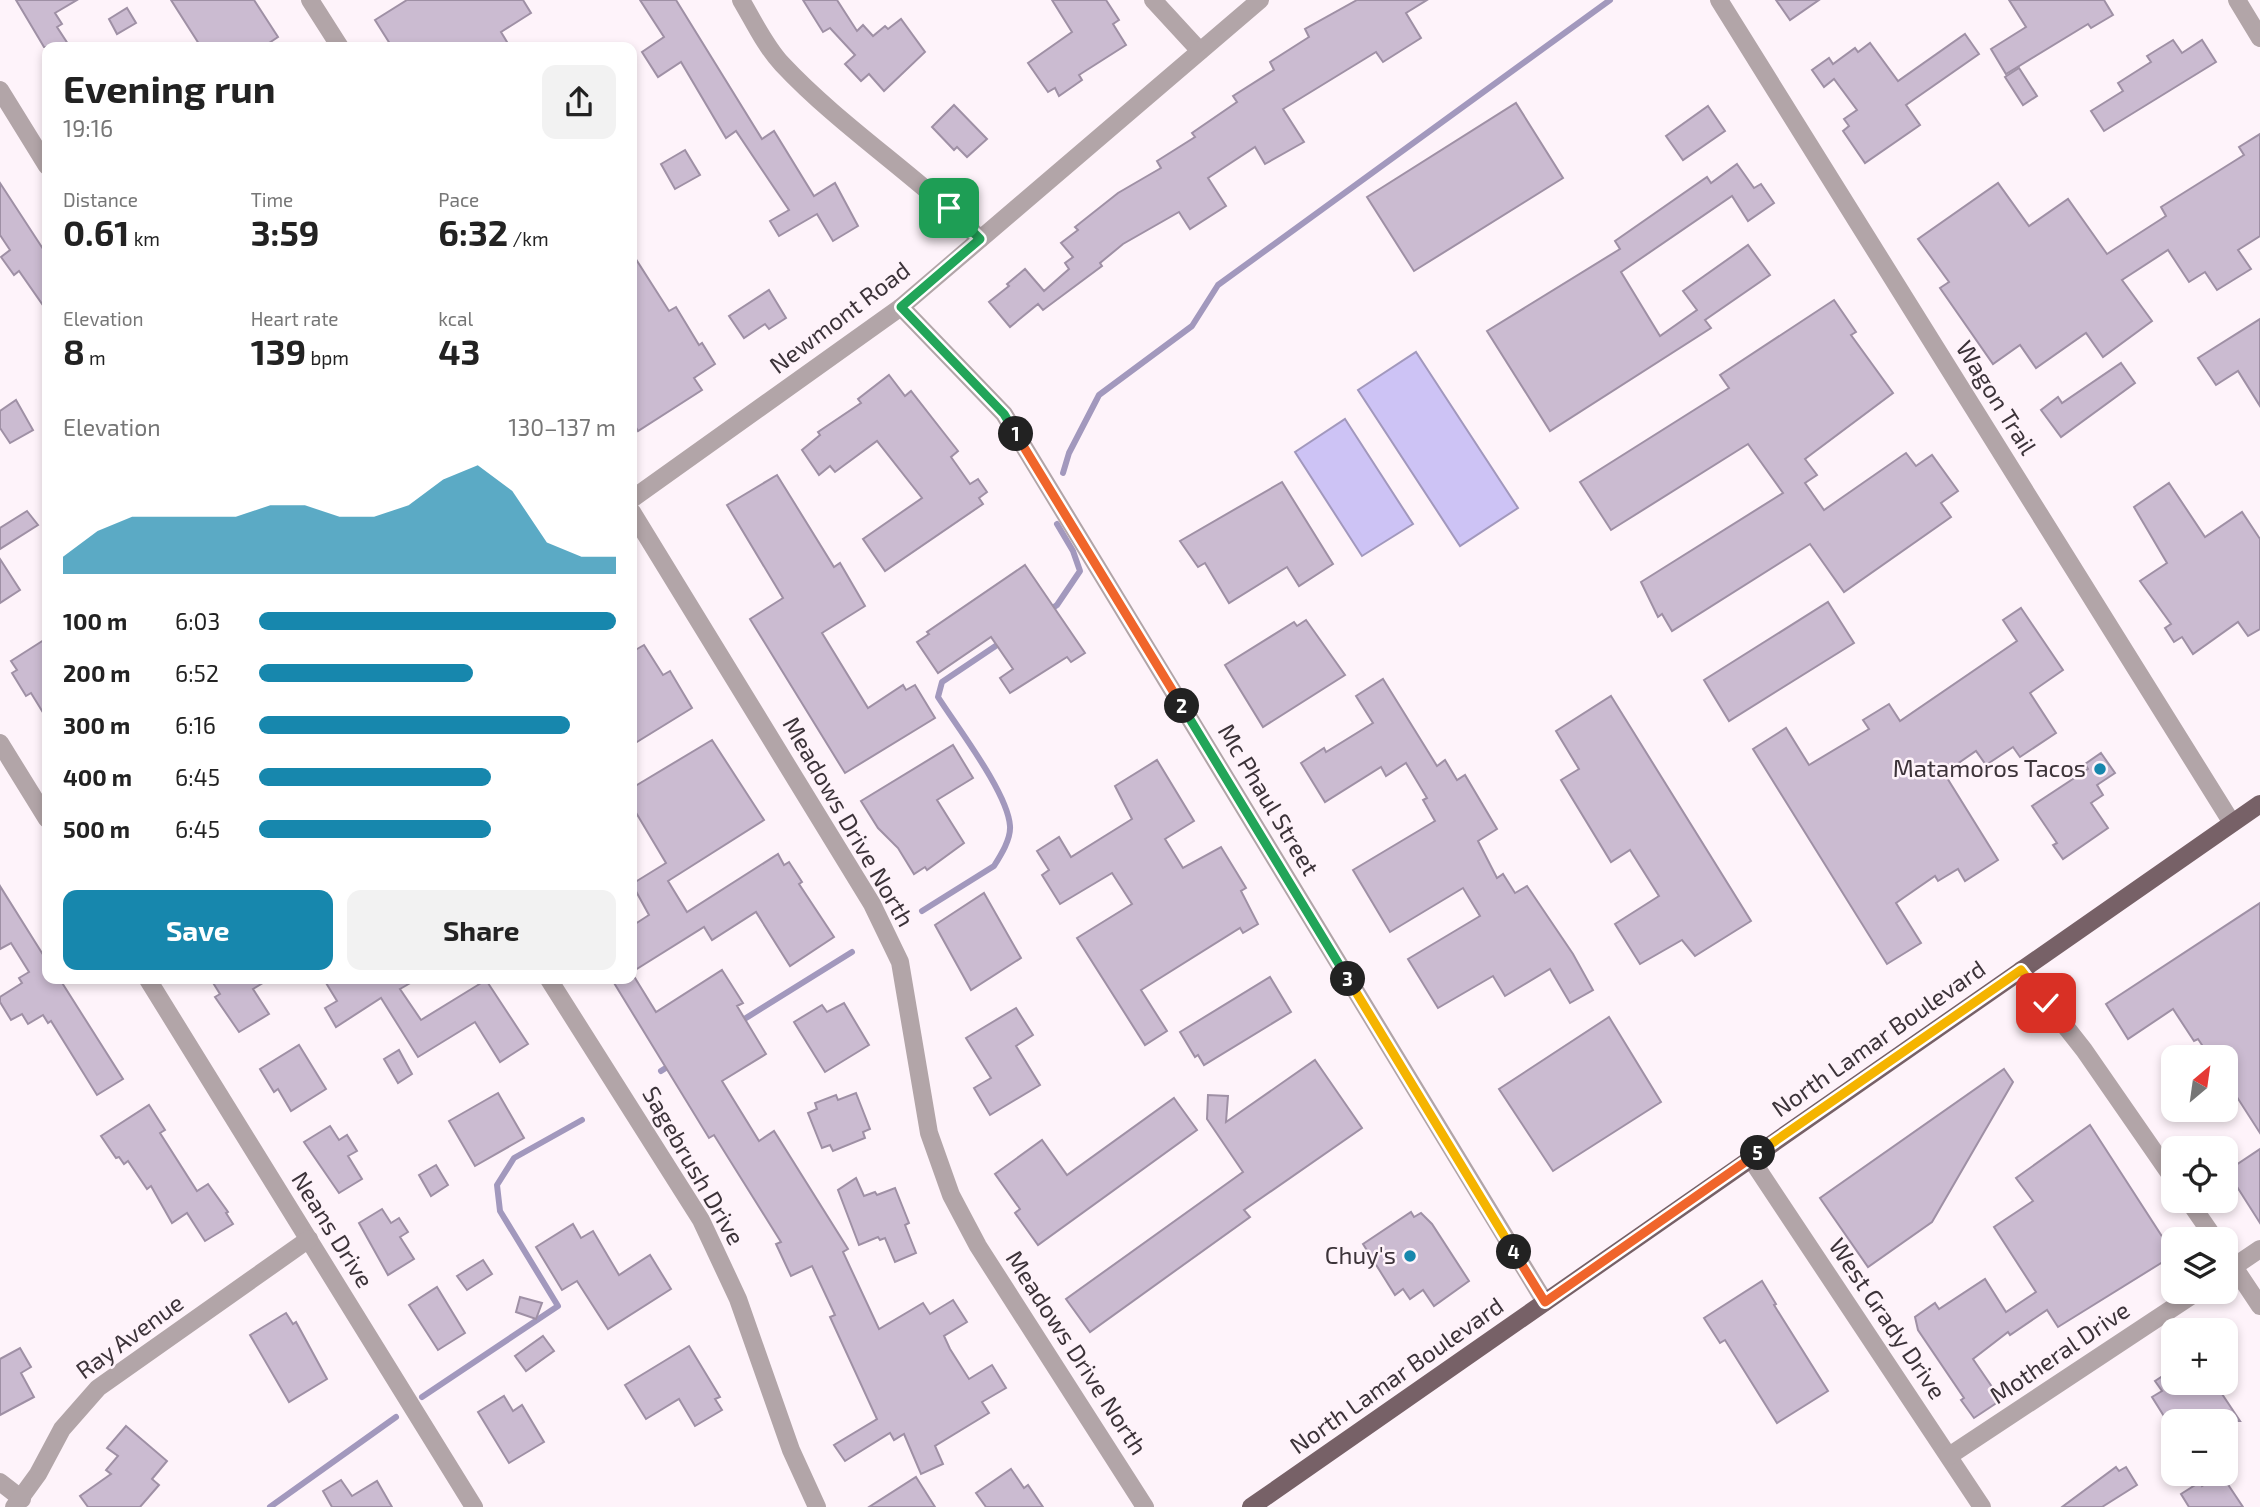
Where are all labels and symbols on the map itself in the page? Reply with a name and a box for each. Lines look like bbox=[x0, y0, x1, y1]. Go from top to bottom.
pin bbox=[919, 178, 979, 238]
street label: Newmont Road bbox=[763, 255, 915, 379]
street label: Wagon Trail bbox=[1951, 335, 2044, 460]
pin: 1 bbox=[998, 416, 1034, 452]
pin: 2 bbox=[1164, 688, 1200, 724]
street label: Meadows Drive North bbox=[777, 711, 921, 931]
street label: Mc Phaul Street bbox=[1213, 718, 1326, 880]
place label: Matamoros Tacos bbox=[1893, 753, 2086, 782]
marker: Matamoros Tacos bbox=[2092, 761, 2108, 777]
street label: North Lamar Boulevard bbox=[1766, 953, 1990, 1122]
pin: 3 bbox=[1330, 962, 1366, 996]
pin bbox=[2016, 973, 2076, 1033]
north arrow bbox=[2161, 1045, 2238, 1122]
street label: Sagebrush Drive bbox=[637, 1081, 751, 1250]
pin: 5 bbox=[1740, 1136, 1776, 1170]
street label: Neans Drive bbox=[286, 1166, 380, 1293]
street label: West Grady Drive bbox=[1824, 1232, 1953, 1404]
pin: 4 bbox=[1496, 1234, 1532, 1270]
place label: Chuy's bbox=[1325, 1240, 1396, 1269]
street label: Meadows Drive North bbox=[1000, 1245, 1154, 1460]
marker: Chuy's bbox=[1402, 1248, 1418, 1264]
street label: Ray Avenue bbox=[70, 1287, 188, 1384]
street label: North Lamar Boulevard bbox=[1284, 1290, 1508, 1459]
street label: Motheral Drive bbox=[1984, 1294, 2135, 1409]

